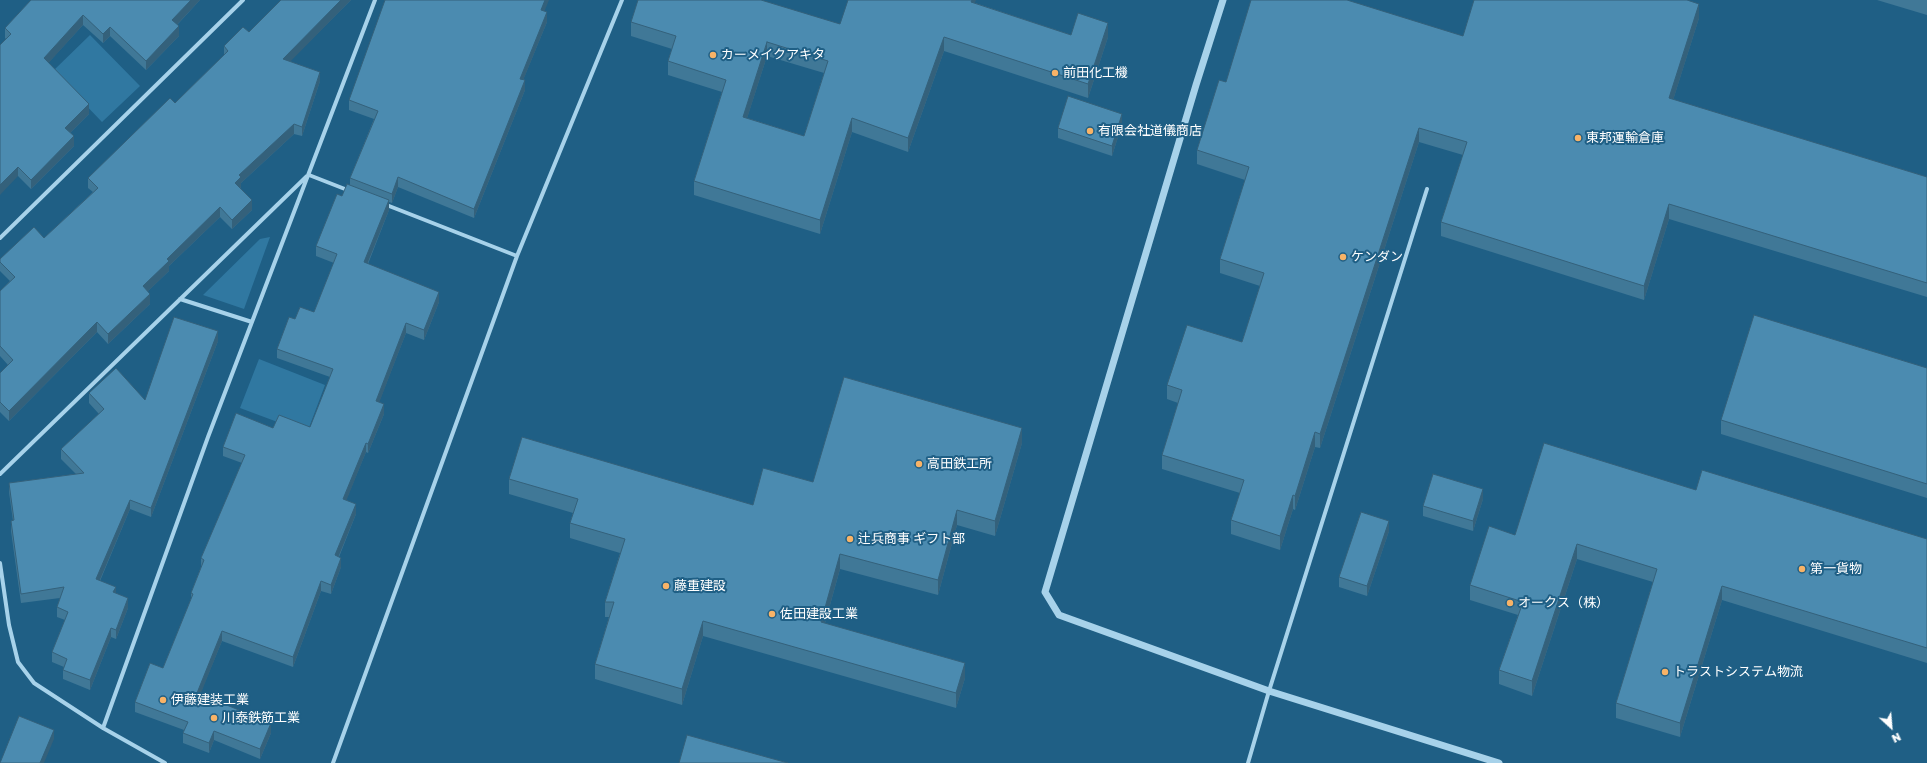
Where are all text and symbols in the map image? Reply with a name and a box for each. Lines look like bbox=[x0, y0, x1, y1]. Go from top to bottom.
place label: カーメイクアキタ bbox=[721, 47, 825, 63]
marker: カーメイクアキタ bbox=[708, 50, 718, 60]
place label: 前田化工機 bbox=[1063, 65, 1128, 81]
marker: 前田化工機 bbox=[1050, 68, 1060, 78]
place label: 有限会社道儀商店 bbox=[1098, 123, 1202, 139]
marker: 有限会社道儀商店 bbox=[1085, 126, 1095, 136]
place label: 東邦運輸倉庫 bbox=[1586, 130, 1664, 146]
marker: 東邦運輸倉庫 bbox=[1573, 133, 1583, 143]
place label: ケンダン bbox=[1351, 249, 1403, 265]
marker: ケンダン bbox=[1338, 252, 1348, 262]
place label: 高田鉄工所 bbox=[927, 456, 992, 472]
marker: 高田鉄工所 bbox=[914, 459, 924, 469]
place label: 辻兵商事 ギフト部 bbox=[858, 531, 965, 547]
marker: 辻兵商事 ギフト部 bbox=[845, 534, 855, 544]
place label: 第一貨物 bbox=[1810, 561, 1862, 577]
marker: 第一貨物 bbox=[1797, 564, 1807, 574]
place label: 藤重建設 bbox=[674, 578, 726, 594]
marker: 藤重建設 bbox=[661, 581, 671, 591]
place label: オークス（株） bbox=[1518, 595, 1609, 611]
marker: オークス（株） bbox=[1505, 598, 1515, 608]
place label: 佐田建設工業 bbox=[780, 606, 858, 622]
marker: 佐田建設工業 bbox=[767, 609, 777, 619]
place label: トラストシステム物流 bbox=[1673, 664, 1803, 680]
marker: トラストシステム物流 bbox=[1660, 667, 1670, 677]
place label: 伊藤建装工業 bbox=[171, 692, 249, 708]
marker: 伊藤建装工業 bbox=[158, 695, 168, 705]
north arrow bbox=[1871, 707, 1911, 747]
place label: 川泰鉄筋工業 bbox=[222, 710, 300, 726]
marker: 川泰鉄筋工業 bbox=[209, 713, 219, 723]
text: N bbox=[1890, 731, 1903, 746]

